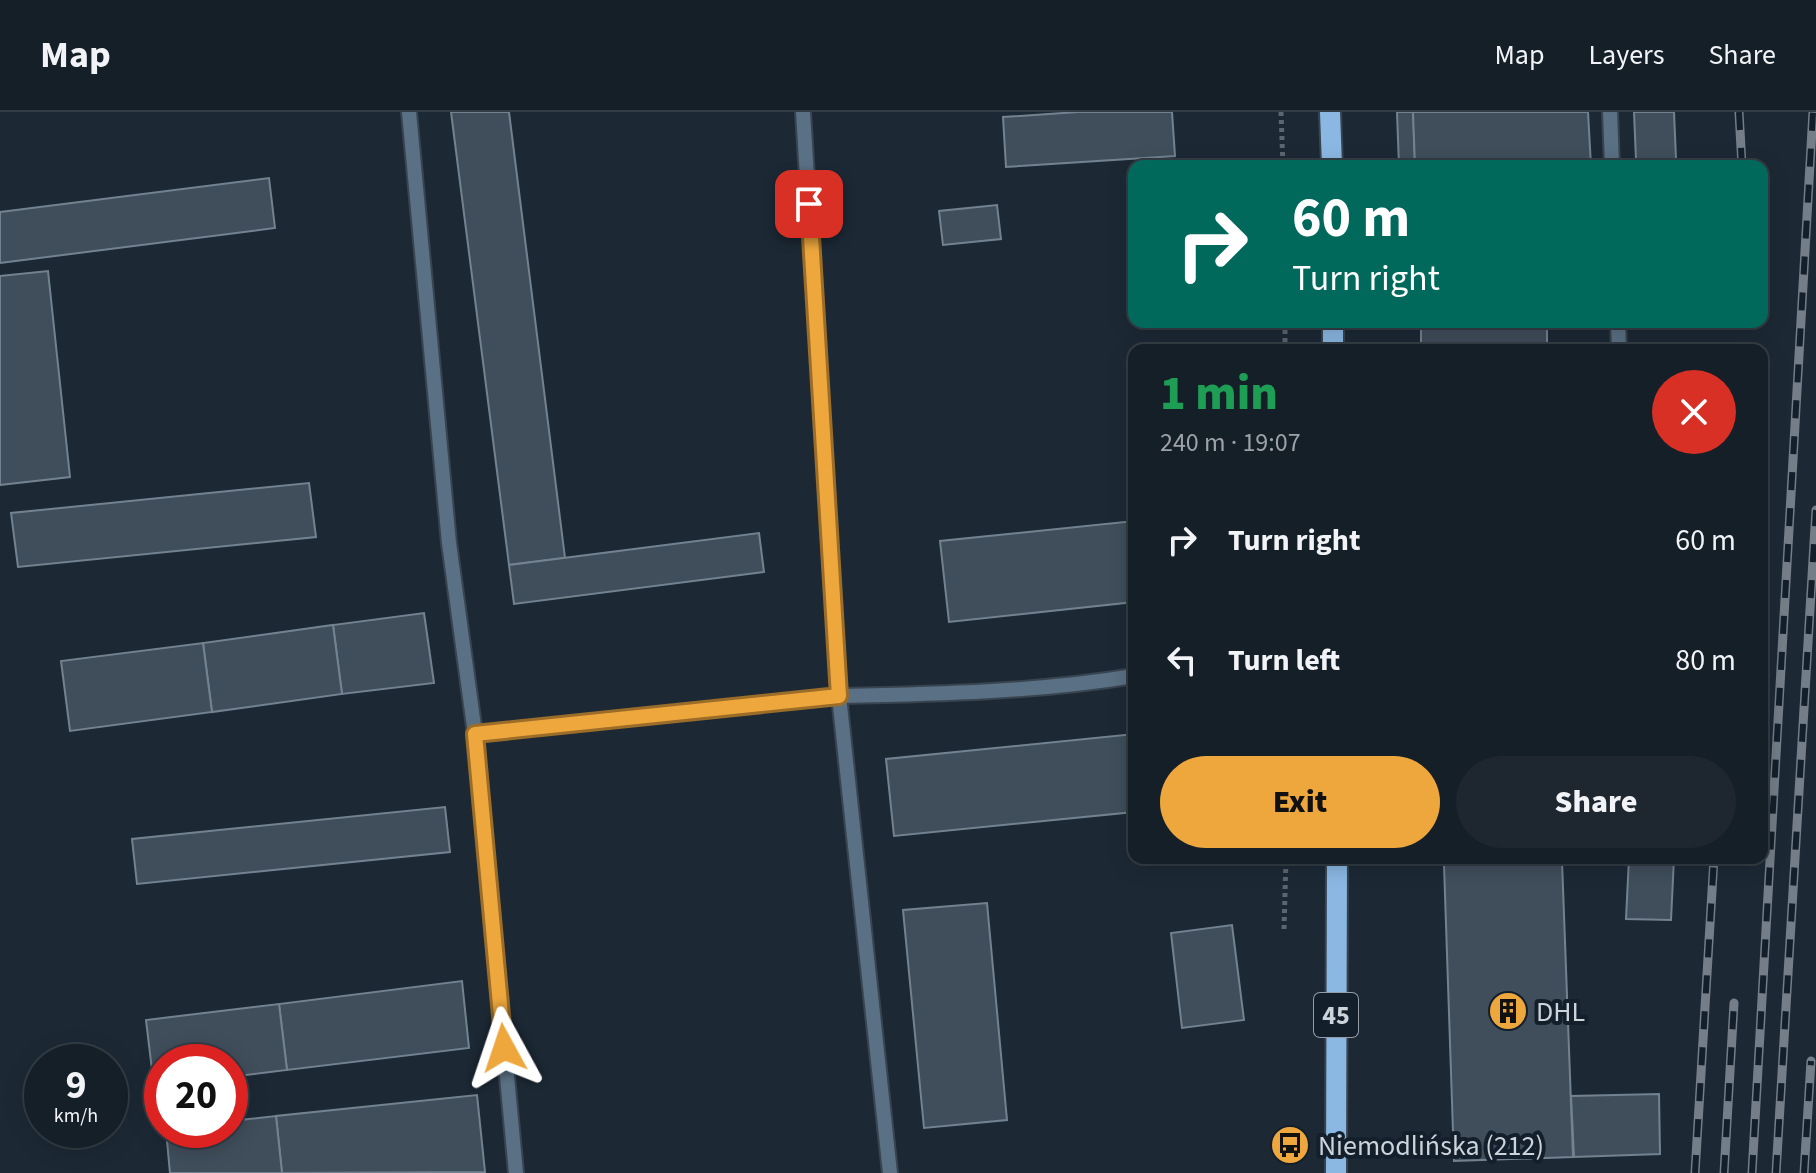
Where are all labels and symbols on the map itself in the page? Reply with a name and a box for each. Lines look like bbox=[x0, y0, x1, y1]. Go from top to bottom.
pin bbox=[775, 170, 843, 238]
building icon: DHL bbox=[1487, 990, 1529, 1032]
place label: DHL bbox=[1536, 992, 1585, 1032]
road number: 45 bbox=[1314, 993, 1358, 1037]
position arrow bbox=[462, 1006, 546, 1090]
speed limit sign: 20 bbox=[144, 1044, 248, 1148]
bus stop icon: Niemodlińska (212) bbox=[1269, 1124, 1311, 1166]
place label: Niemodlińska (212) bbox=[1318, 1126, 1544, 1166]

